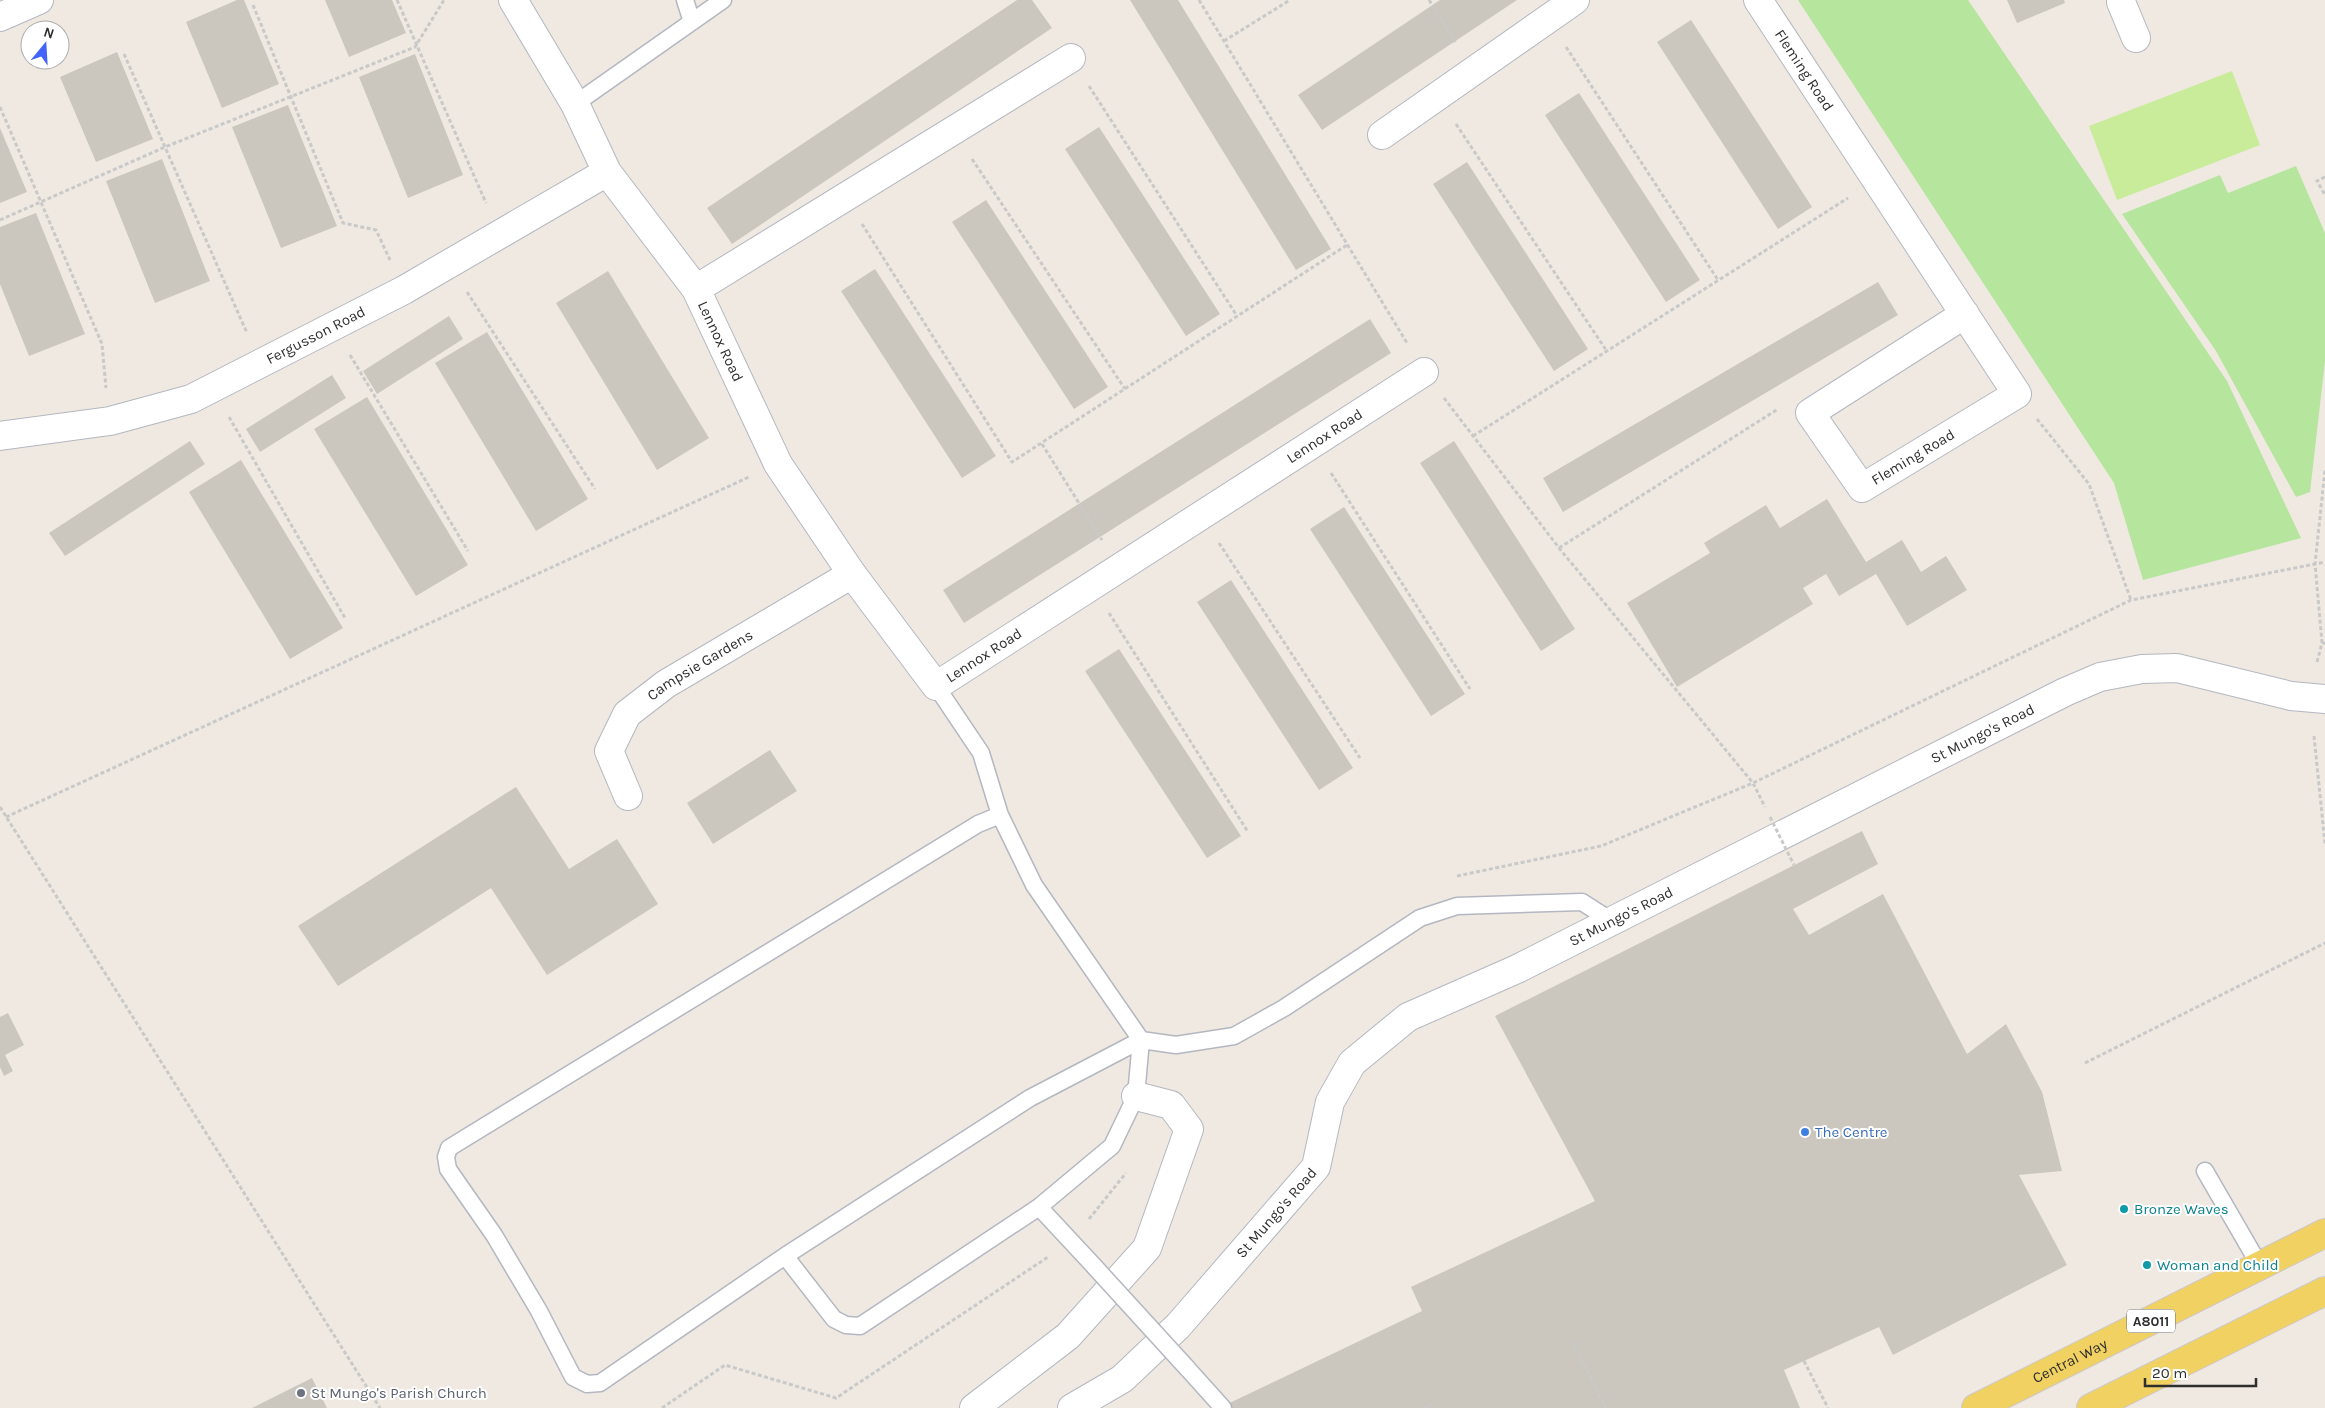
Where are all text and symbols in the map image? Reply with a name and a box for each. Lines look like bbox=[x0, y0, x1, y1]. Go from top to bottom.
north arrow bbox=[20, 20, 70, 70]
text: N bbox=[41, 23, 56, 43]
street label: Fleming Road bbox=[1771, 26, 1837, 114]
street label: Lennox Road bbox=[694, 298, 747, 384]
street label: Fergusson Road bbox=[263, 302, 368, 368]
street label: Lennox Road bbox=[1283, 405, 1366, 467]
street label: Fleming Road bbox=[1868, 425, 1958, 489]
street label: Lennox Road bbox=[942, 624, 1025, 686]
street label: Campsie Gardens bbox=[643, 626, 756, 704]
street label: St Mungo's Road bbox=[1928, 700, 2037, 767]
street label: St Mungo's Road bbox=[1566, 883, 1676, 950]
place label: The Centre bbox=[1815, 1123, 1888, 1141]
marker: The Centre bbox=[1799, 1126, 1811, 1138]
street label: St Mungo's Road bbox=[1232, 1164, 1321, 1262]
place label: Bronze Waves bbox=[2134, 1200, 2229, 1218]
marker: Bronze Waves bbox=[2118, 1203, 2130, 1215]
place label: Woman and Child bbox=[2157, 1256, 2279, 1274]
marker: Woman and Child bbox=[2141, 1259, 2153, 1271]
road number: A8011 bbox=[2127, 1310, 2175, 1332]
street label: Central Way bbox=[2030, 1335, 2110, 1387]
scale bar bbox=[2145, 1356, 2256, 1388]
text: 20 m bbox=[2152, 1364, 2187, 1382]
place label: St Mungo's Parish Church bbox=[311, 1384, 487, 1402]
marker: St Mungo's Parish Church bbox=[295, 1387, 307, 1399]

